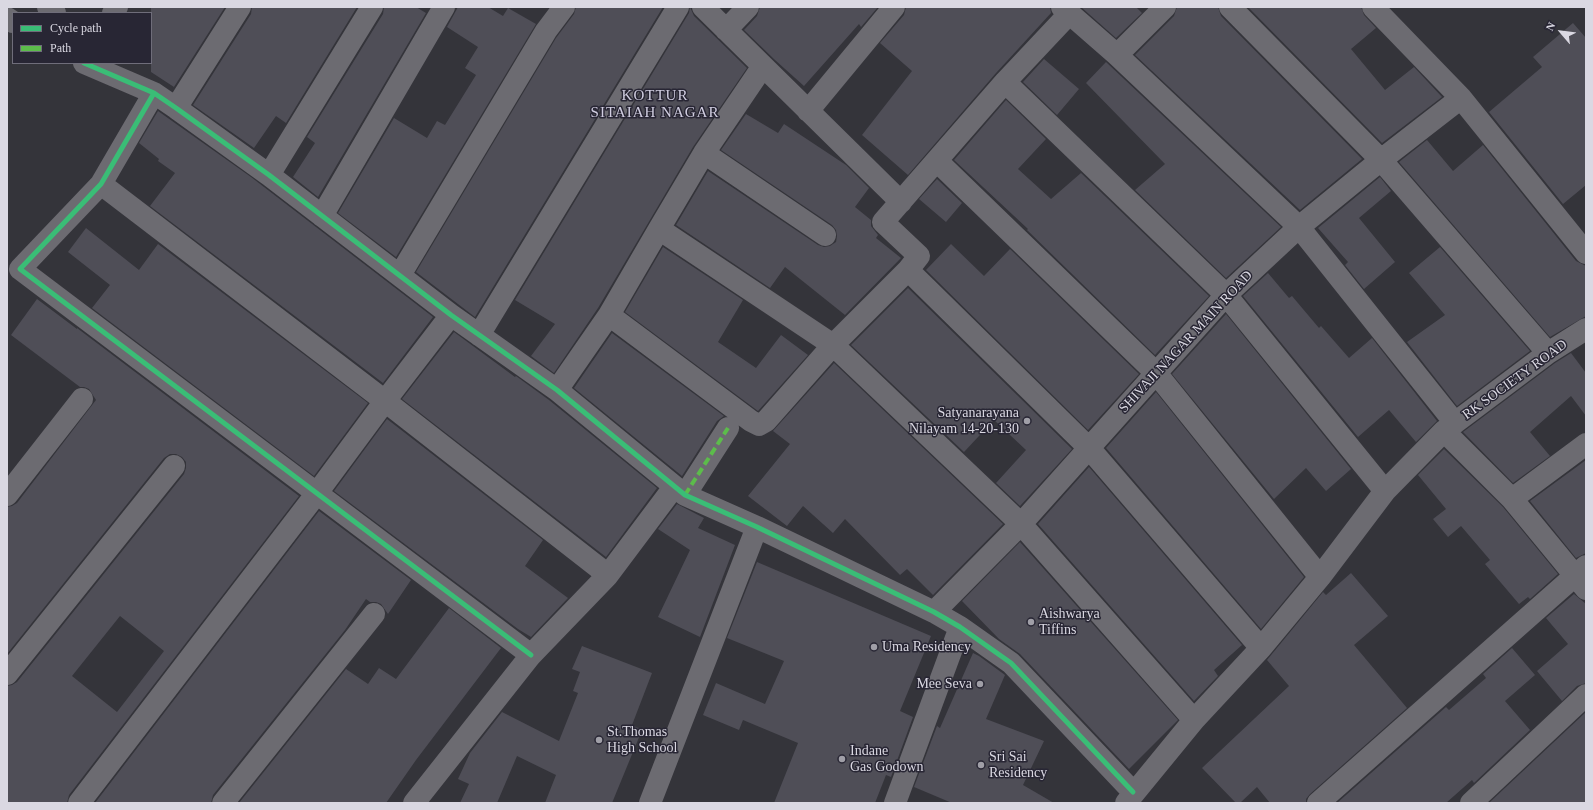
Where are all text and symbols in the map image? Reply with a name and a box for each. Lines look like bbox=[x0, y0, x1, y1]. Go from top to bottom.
legend bbox=[12, 12, 152, 64]
north arrow bbox=[1541, 12, 1581, 52]
text: N bbox=[1543, 20, 1558, 33]
text: Cycle path bbox=[50, 21, 102, 35]
text: Path bbox=[50, 41, 71, 55]
district label: KOTTUR SITAIAH NAGAR bbox=[591, 87, 719, 122]
street label: SHIVAJI NAGAR MAIN ROAD bbox=[1116, 267, 1256, 417]
street label: RK SOCIETY ROAD bbox=[1459, 336, 1571, 424]
place label: Satyanarayana Nilayam 14-20-130 bbox=[909, 405, 1019, 438]
marker: Satyanarayana Nilayam 14-20-130 bbox=[1022, 416, 1032, 426]
place label: Aishwarya Tiffins bbox=[1039, 606, 1100, 638]
marker: Aishwarya Tiffins bbox=[1026, 617, 1036, 627]
place label: Uma Residency bbox=[882, 639, 971, 655]
marker: Uma Residency bbox=[869, 642, 879, 652]
place label: Mee Seva bbox=[916, 676, 972, 692]
marker: Mee Seva bbox=[975, 679, 985, 689]
place label: St.Thomas High School bbox=[607, 724, 677, 756]
marker: St.Thomas High School bbox=[594, 735, 604, 745]
place label: Indane Gas Godown bbox=[850, 743, 923, 776]
place label: Sri Sai Residency bbox=[989, 749, 1047, 782]
marker: Indane Gas Godown bbox=[837, 754, 847, 764]
marker: Sri Sai Residency bbox=[976, 760, 986, 770]

